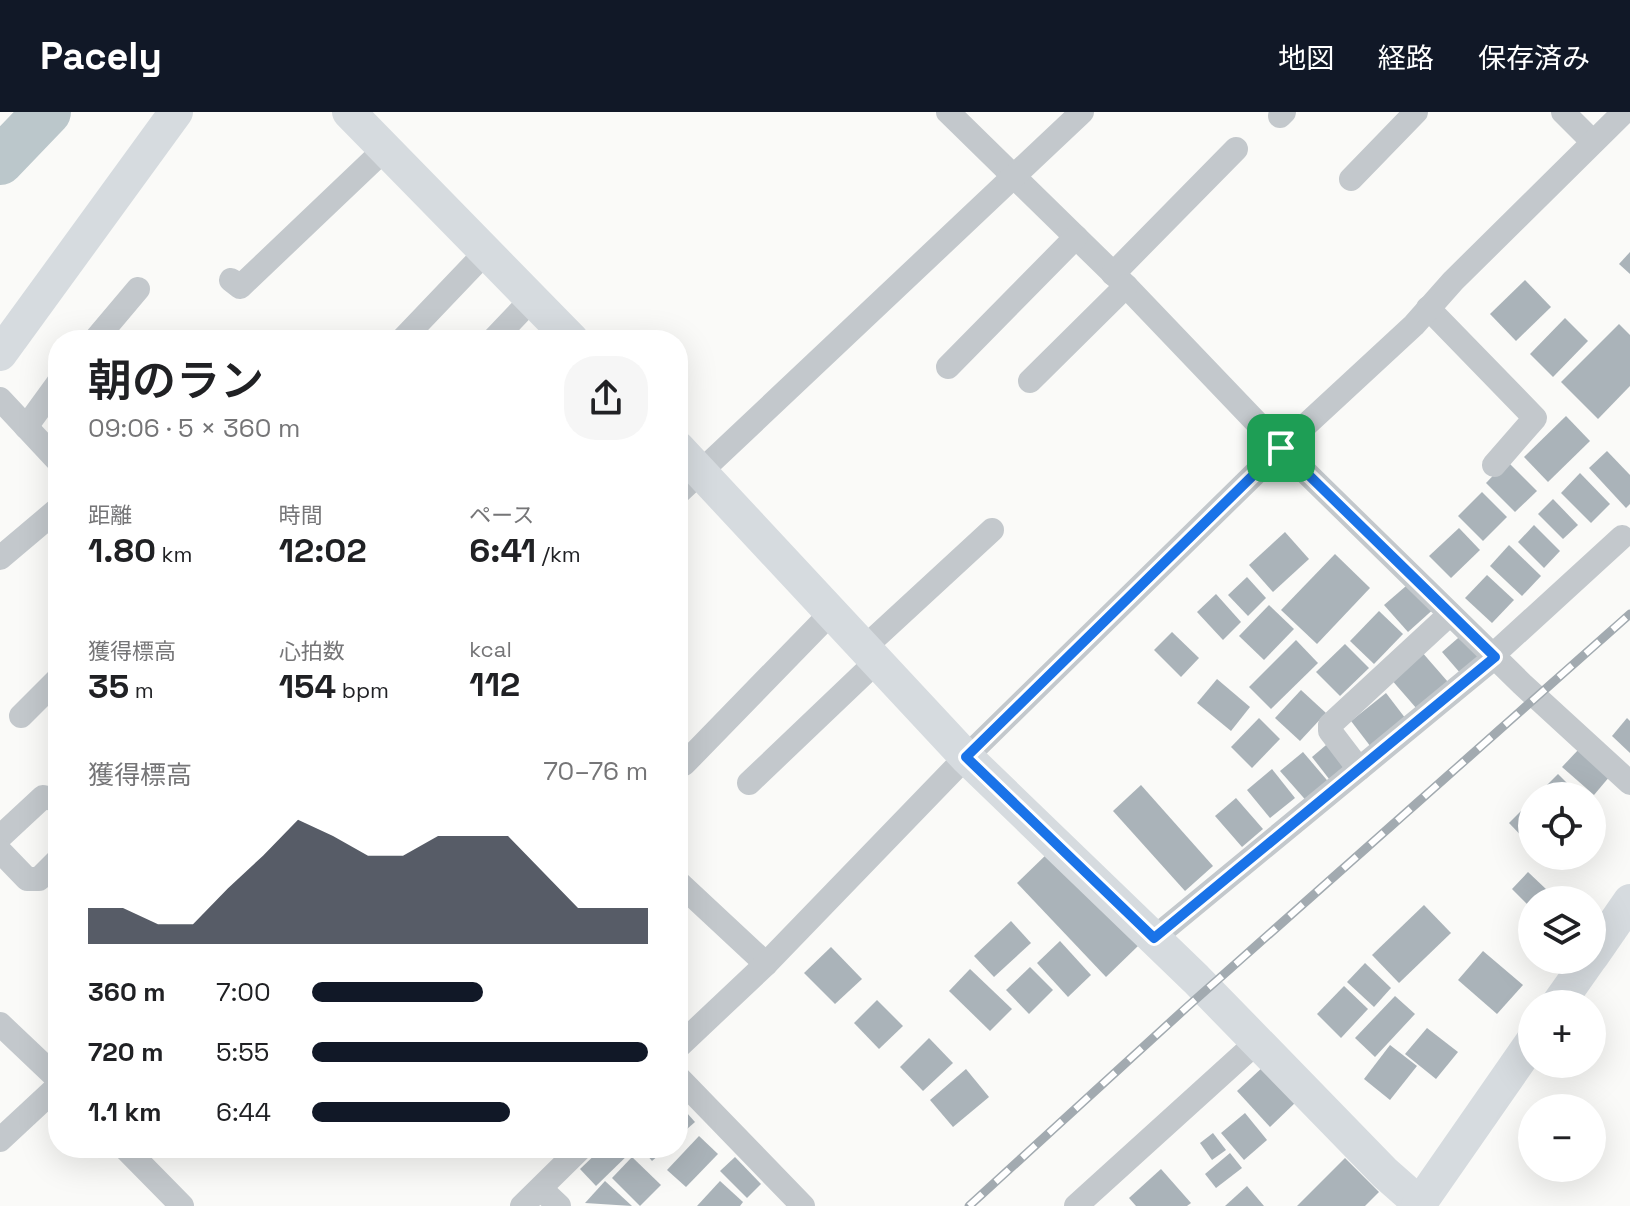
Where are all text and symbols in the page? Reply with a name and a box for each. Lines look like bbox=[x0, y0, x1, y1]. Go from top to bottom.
text: Pacely bbox=[40, 32, 162, 80]
text: 地図 bbox=[1278, 40, 1334, 76]
text: 経路 bbox=[1378, 40, 1434, 76]
text: 保存済み bbox=[1478, 40, 1590, 76]
text: 朝のラン bbox=[88, 353, 264, 409]
button: share bbox=[564, 356, 648, 440]
text: 09:06 · 5 × 360 m bbox=[88, 411, 300, 445]
pin bbox=[1247, 414, 1315, 482]
icon: arrive bbox=[1259, 426, 1303, 470]
text: 距離 bbox=[88, 501, 132, 529]
text: 時間 bbox=[279, 501, 323, 529]
text: ペース bbox=[469, 501, 534, 529]
text: 1.80 bbox=[88, 529, 156, 572]
text: 12:02 bbox=[279, 529, 367, 572]
text: 6:41 bbox=[469, 529, 536, 572]
text: km bbox=[156, 540, 192, 568]
text: /km bbox=[536, 540, 581, 568]
text: kcal bbox=[469, 635, 512, 663]
text: 獲得標高 bbox=[88, 637, 176, 665]
text: 心拍数 bbox=[279, 637, 345, 665]
text: 112 bbox=[469, 663, 520, 706]
text: 35 bbox=[88, 665, 129, 708]
text: 154 bbox=[279, 665, 336, 708]
text: m bbox=[129, 676, 154, 704]
text: bpm bbox=[336, 676, 389, 704]
text: 70–76 m bbox=[543, 754, 648, 788]
text: 獲得標高 bbox=[88, 758, 192, 792]
map controls bbox=[1518, 782, 1606, 1182]
button: locate bbox=[1518, 782, 1606, 870]
button: layers bbox=[1518, 886, 1606, 974]
text: 360 m bbox=[88, 975, 166, 1009]
text: 7:00 bbox=[216, 975, 271, 1009]
button: + bbox=[1518, 990, 1606, 1078]
text: 720 m bbox=[88, 1035, 163, 1069]
text: 5:55 bbox=[216, 1035, 269, 1069]
button: − bbox=[1518, 1094, 1606, 1182]
text: 1.1 km bbox=[88, 1095, 161, 1129]
text: 6:44 bbox=[216, 1095, 271, 1129]

